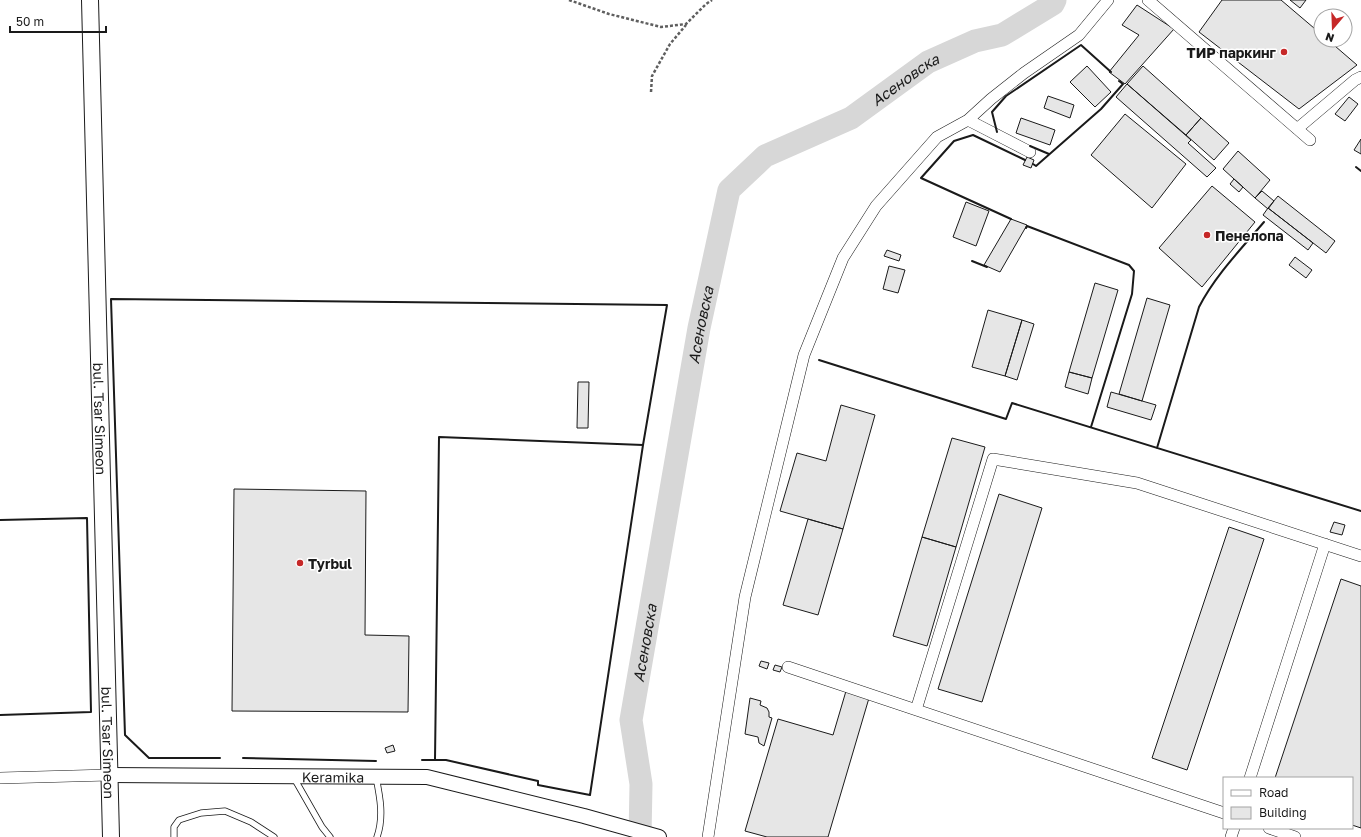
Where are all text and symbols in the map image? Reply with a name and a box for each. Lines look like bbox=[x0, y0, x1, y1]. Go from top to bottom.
scale bar bbox=[10, 8, 106, 34]
north arrow bbox=[1313, 8, 1353, 48]
text: 50 m bbox=[16, 14, 44, 29]
text: N bbox=[1324, 30, 1336, 45]
place label: ТИР паркинг bbox=[1187, 44, 1277, 61]
marker: ТИР паркинг bbox=[1279, 47, 1289, 57]
water label: Асеновска bbox=[868, 49, 942, 109]
place label: Пенелопа bbox=[1215, 227, 1284, 244]
marker: Пенелопа bbox=[1202, 230, 1212, 240]
water label: Асеновска bbox=[684, 284, 717, 365]
street label: bul. Tsar Simeon bbox=[91, 362, 110, 475]
place label: Tyrbul bbox=[308, 555, 352, 572]
marker: Tyrbul bbox=[295, 558, 305, 568]
water label: Асеновска bbox=[629, 602, 660, 683]
street label: bul. Tsar Simeon bbox=[99, 686, 119, 799]
street label: Keramika bbox=[302, 768, 364, 785]
legend bbox=[1223, 777, 1353, 829]
text: Road bbox=[1259, 785, 1288, 800]
text: Building bbox=[1259, 805, 1307, 820]

